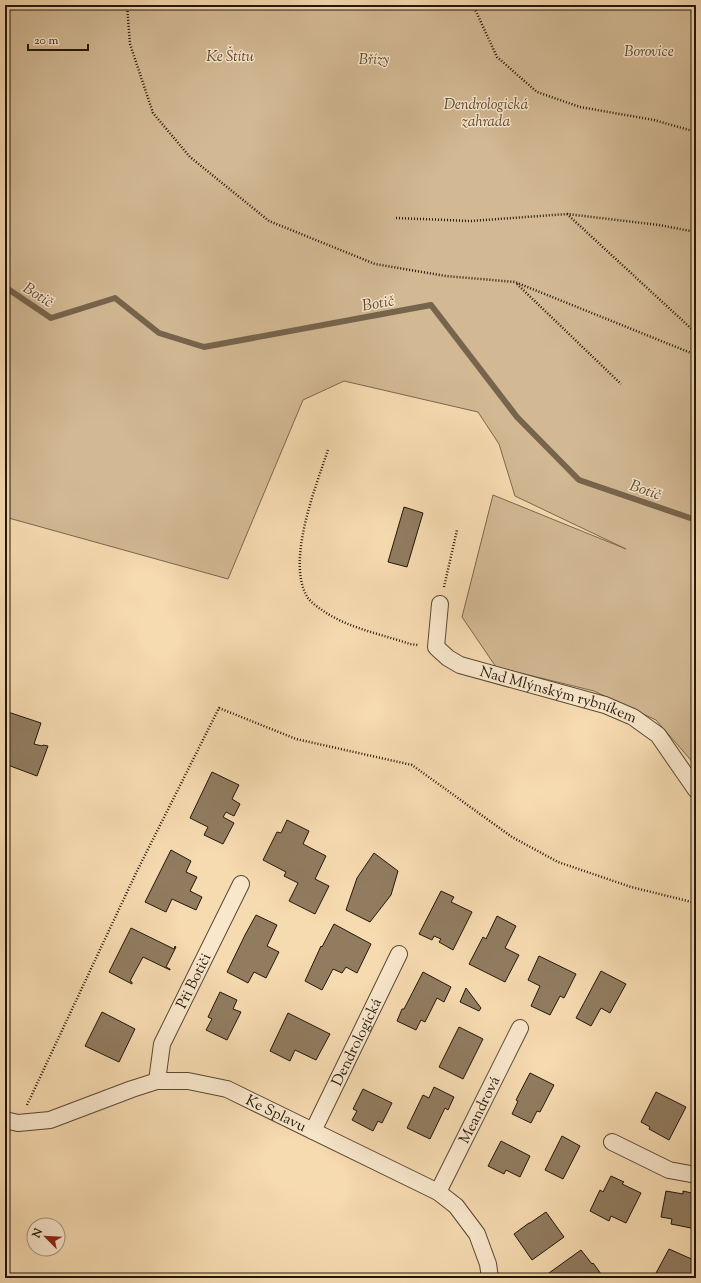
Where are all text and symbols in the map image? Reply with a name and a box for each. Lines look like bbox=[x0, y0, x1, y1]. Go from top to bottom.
scale bar bbox=[28, 26, 88, 52]
text: 20 m bbox=[34, 32, 59, 50]
park label: Borovice bbox=[624, 42, 674, 63]
park label: Ke Štítu bbox=[206, 46, 254, 68]
park label: Břízy bbox=[359, 50, 389, 71]
park label: Dendrologická zahrada bbox=[444, 95, 528, 133]
water label: Botič bbox=[18, 278, 58, 315]
water label: Botič bbox=[360, 290, 397, 319]
water label: Botič bbox=[626, 475, 665, 508]
street label: Nad Mlýnským rybníkem bbox=[477, 662, 640, 730]
street label: Při Botiči bbox=[172, 950, 217, 1013]
street label: Dendrologická bbox=[327, 995, 388, 1090]
street label: Meandrová bbox=[455, 1073, 506, 1148]
street label: Ke Splavu bbox=[242, 1091, 310, 1138]
north arrow bbox=[26, 1217, 66, 1257]
text: N bbox=[28, 1226, 47, 1242]

